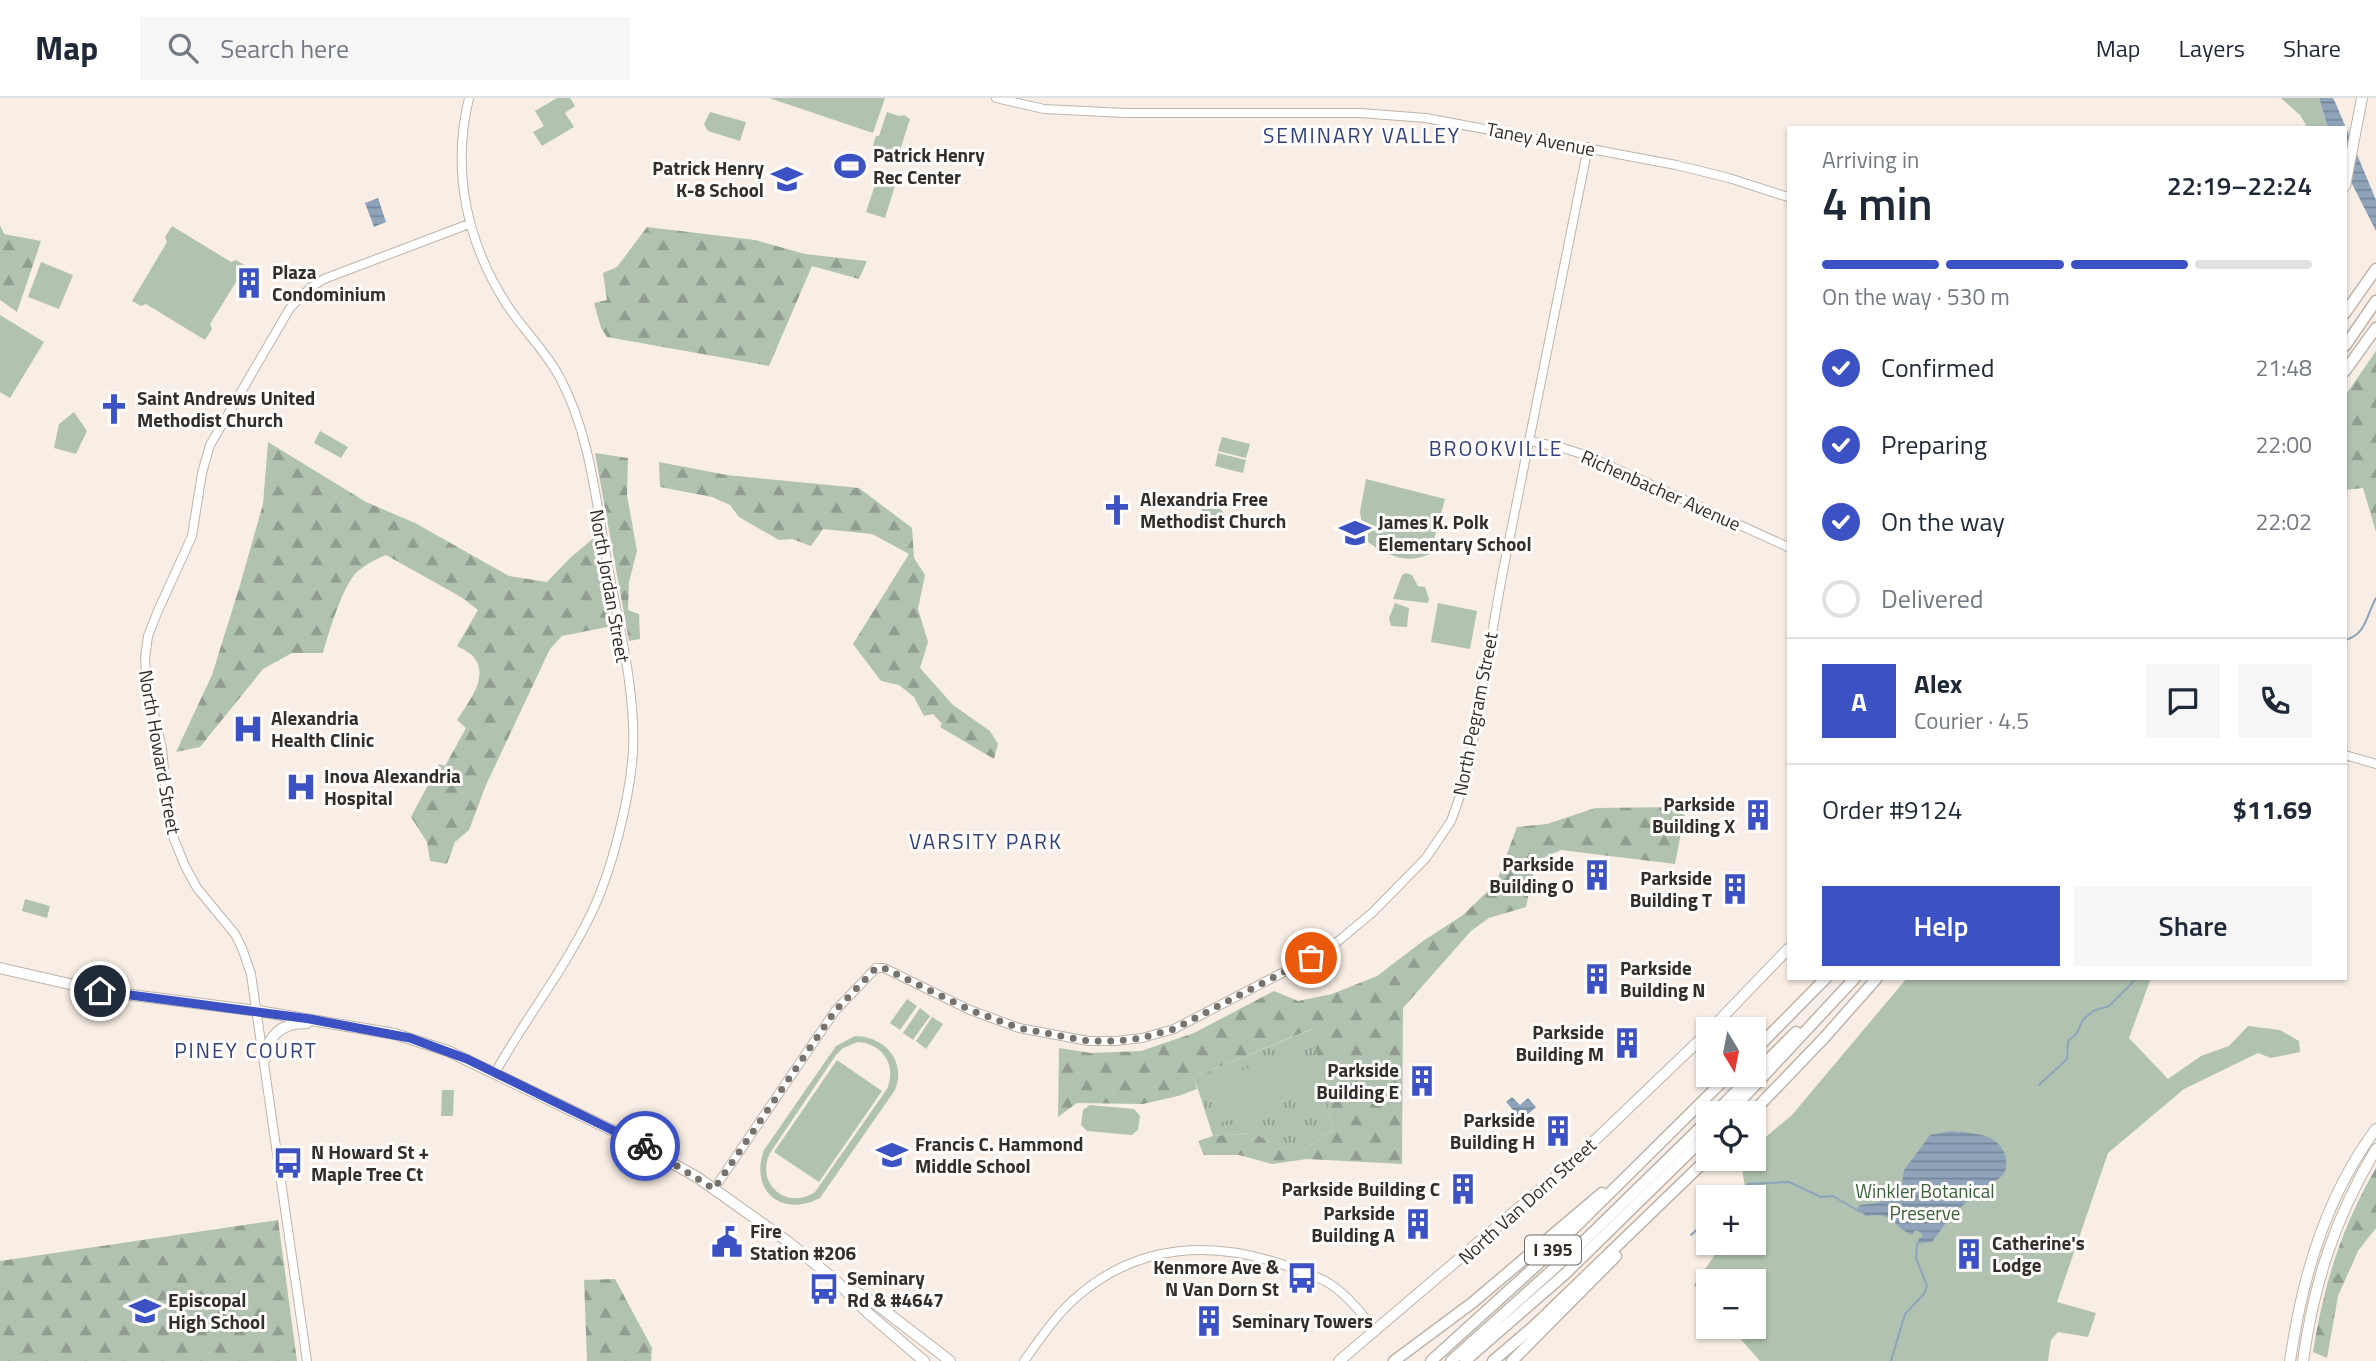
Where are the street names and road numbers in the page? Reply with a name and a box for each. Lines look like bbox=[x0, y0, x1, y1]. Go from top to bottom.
street label: Taney Avenue bbox=[1484, 114, 1598, 163]
street label: Richenbacher Avenue bbox=[1577, 441, 1746, 538]
street label: North Jordan Street bbox=[583, 507, 638, 665]
street label: North Pegram Street bbox=[1444, 629, 1505, 798]
street label: North Howard Street bbox=[132, 667, 189, 837]
street label: North Van Dorn Street bbox=[1451, 1130, 1602, 1271]
road number: I 395 bbox=[1525, 1236, 1581, 1265]

